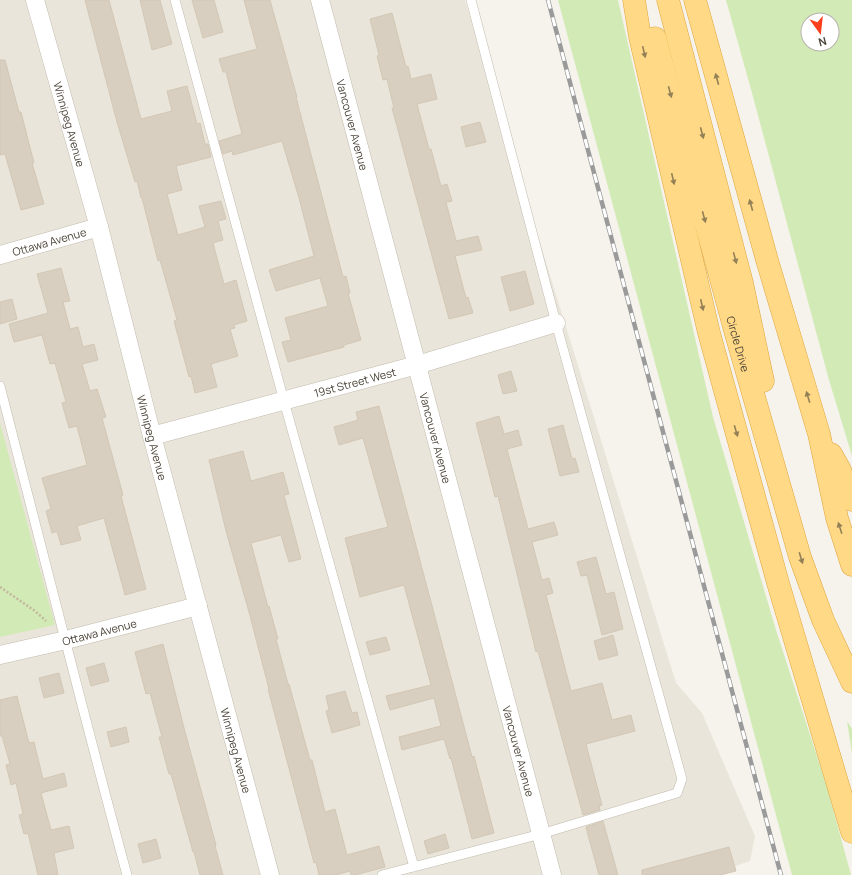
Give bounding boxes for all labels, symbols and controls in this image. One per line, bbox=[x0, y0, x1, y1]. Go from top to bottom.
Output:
north arrow bbox=[800, 12, 840, 52]
text: N bbox=[817, 34, 828, 50]
one-way arrow bbox=[641, 46, 647, 58]
one-way arrow bbox=[714, 73, 720, 85]
street label: Vancouver Avenue bbox=[334, 78, 372, 172]
street label: Winnipeg Avenue bbox=[51, 80, 89, 169]
one-way arrow bbox=[667, 86, 673, 98]
one-way arrow bbox=[700, 126, 706, 139]
one-way arrow bbox=[671, 173, 677, 185]
one-way arrow bbox=[748, 199, 754, 211]
one-way arrow bbox=[701, 211, 707, 223]
street label: Ottawa Avenue bbox=[10, 223, 88, 259]
one-way arrow bbox=[732, 253, 738, 265]
one-way arrow bbox=[700, 299, 706, 312]
street label: Circle Drive bbox=[724, 314, 754, 374]
street label: 19st Street West bbox=[312, 363, 398, 400]
one-way arrow bbox=[805, 390, 811, 402]
street label: Vancouver Avenue bbox=[417, 391, 455, 486]
street label: Winnipeg Avenue bbox=[134, 393, 171, 482]
one-way arrow bbox=[733, 425, 739, 437]
one-way arrow bbox=[837, 522, 843, 534]
one-way arrow bbox=[798, 552, 804, 564]
street label: Ottawa Avenue bbox=[60, 615, 139, 648]
street label: Vancouver Avenue bbox=[500, 704, 539, 799]
street label: Winnipeg Avenue bbox=[218, 706, 255, 795]

